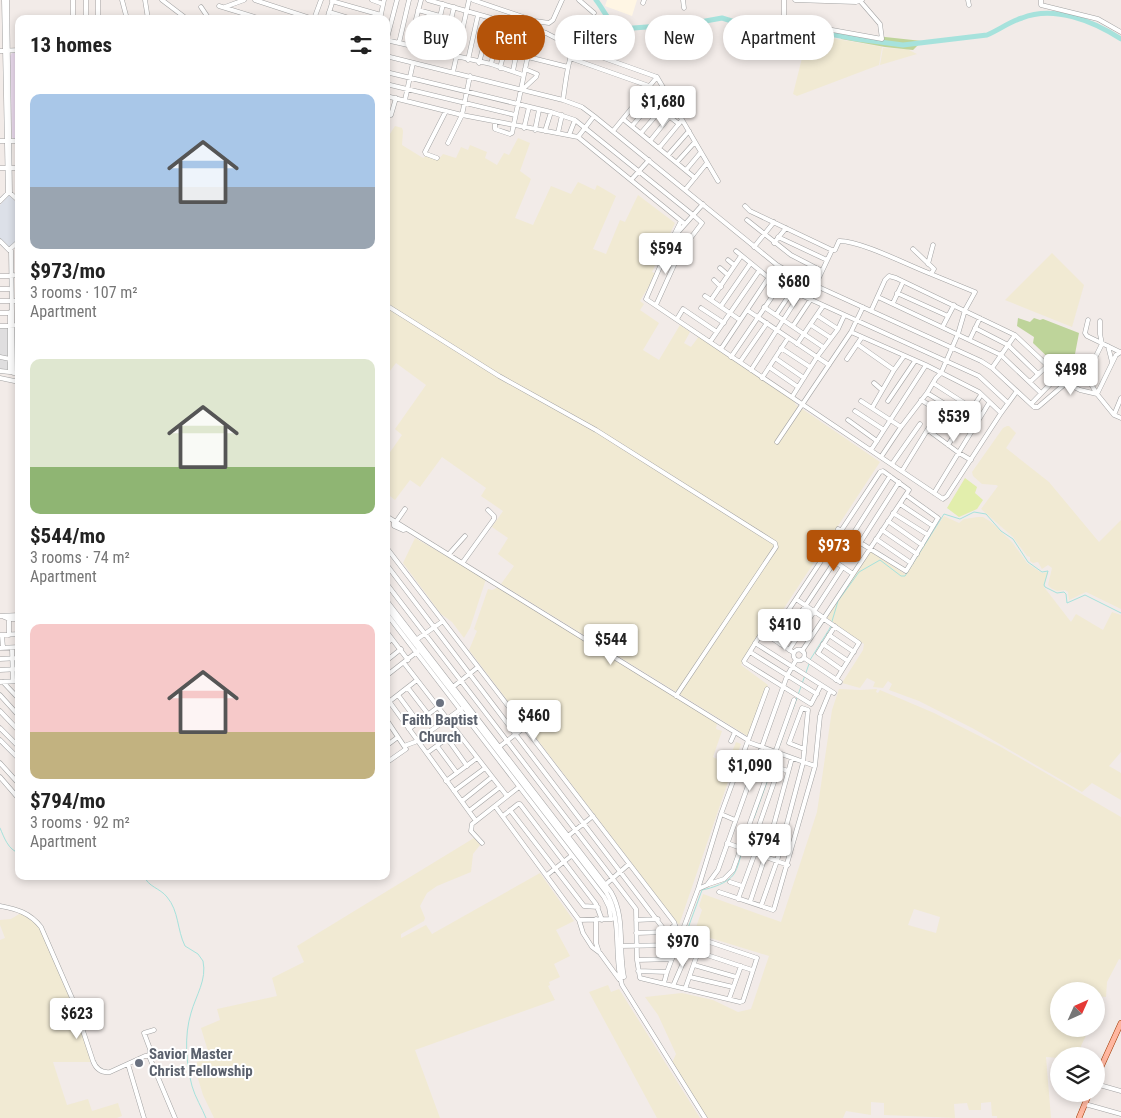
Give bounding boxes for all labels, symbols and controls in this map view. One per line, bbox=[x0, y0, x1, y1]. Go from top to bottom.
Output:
chip: Buy bbox=[405, 15, 467, 60]
chip: Rent bbox=[477, 15, 545, 60]
chip: Filters bbox=[555, 15, 635, 60]
chip: New bbox=[645, 15, 713, 60]
chip: Apartment bbox=[723, 15, 834, 60]
icon: filters bbox=[347, 31, 375, 59]
text: 13 homes bbox=[30, 33, 112, 57]
pin: $1,680 bbox=[622, 86, 704, 128]
text: $1,680 bbox=[641, 92, 685, 111]
icon: home bbox=[158, 127, 248, 217]
pin: $594 bbox=[636, 232, 696, 275]
text: $594 bbox=[650, 239, 682, 258]
text: $973/mo bbox=[30, 259, 105, 283]
pin: $680 bbox=[764, 266, 824, 308]
text: $680 bbox=[778, 272, 810, 291]
text: 3 rooms · 107 m² bbox=[30, 283, 138, 302]
text: Apartment bbox=[30, 302, 97, 321]
pin: $498 bbox=[1041, 354, 1101, 396]
text: $498 bbox=[1055, 360, 1087, 379]
icon: home bbox=[158, 392, 248, 482]
pin: $539 bbox=[924, 400, 984, 443]
text: $539 bbox=[938, 407, 970, 426]
text: $544/mo bbox=[30, 524, 105, 548]
pin: $973 bbox=[804, 530, 864, 572]
text: $973 bbox=[818, 536, 850, 555]
text: 3 rooms · 74 m² bbox=[30, 548, 130, 567]
text: Apartment bbox=[30, 567, 97, 586]
pin: $410 bbox=[755, 608, 815, 651]
text: $410 bbox=[769, 615, 801, 634]
pin: $544 bbox=[581, 624, 641, 666]
text: $544 bbox=[595, 630, 627, 649]
icon: home bbox=[158, 657, 248, 747]
marker: Faith Baptist Church bbox=[434, 697, 446, 709]
pin: $460 bbox=[504, 700, 564, 742]
text: $460 bbox=[518, 706, 550, 725]
place label: Faith Baptist Church bbox=[402, 711, 478, 746]
pin: $1,090 bbox=[709, 750, 791, 792]
text: $1,090 bbox=[728, 756, 772, 775]
text: $794/mo bbox=[30, 789, 105, 813]
text: 3 rooms · 92 m² bbox=[30, 813, 130, 832]
pin: $794 bbox=[734, 824, 794, 866]
text: $794 bbox=[748, 830, 780, 849]
text: Apartment bbox=[30, 832, 97, 851]
pin: $970 bbox=[653, 926, 713, 968]
text: $970 bbox=[667, 932, 699, 951]
north arrow bbox=[1050, 982, 1105, 1038]
map controls bbox=[1050, 982, 1105, 1102]
pin: $623 bbox=[47, 998, 107, 1040]
text: $623 bbox=[61, 1004, 93, 1023]
place label: Savior Master Christ Fellowship bbox=[149, 1045, 253, 1080]
button: layers bbox=[1050, 1047, 1105, 1102]
marker: Savior Master Christ Fellowship bbox=[133, 1057, 145, 1069]

